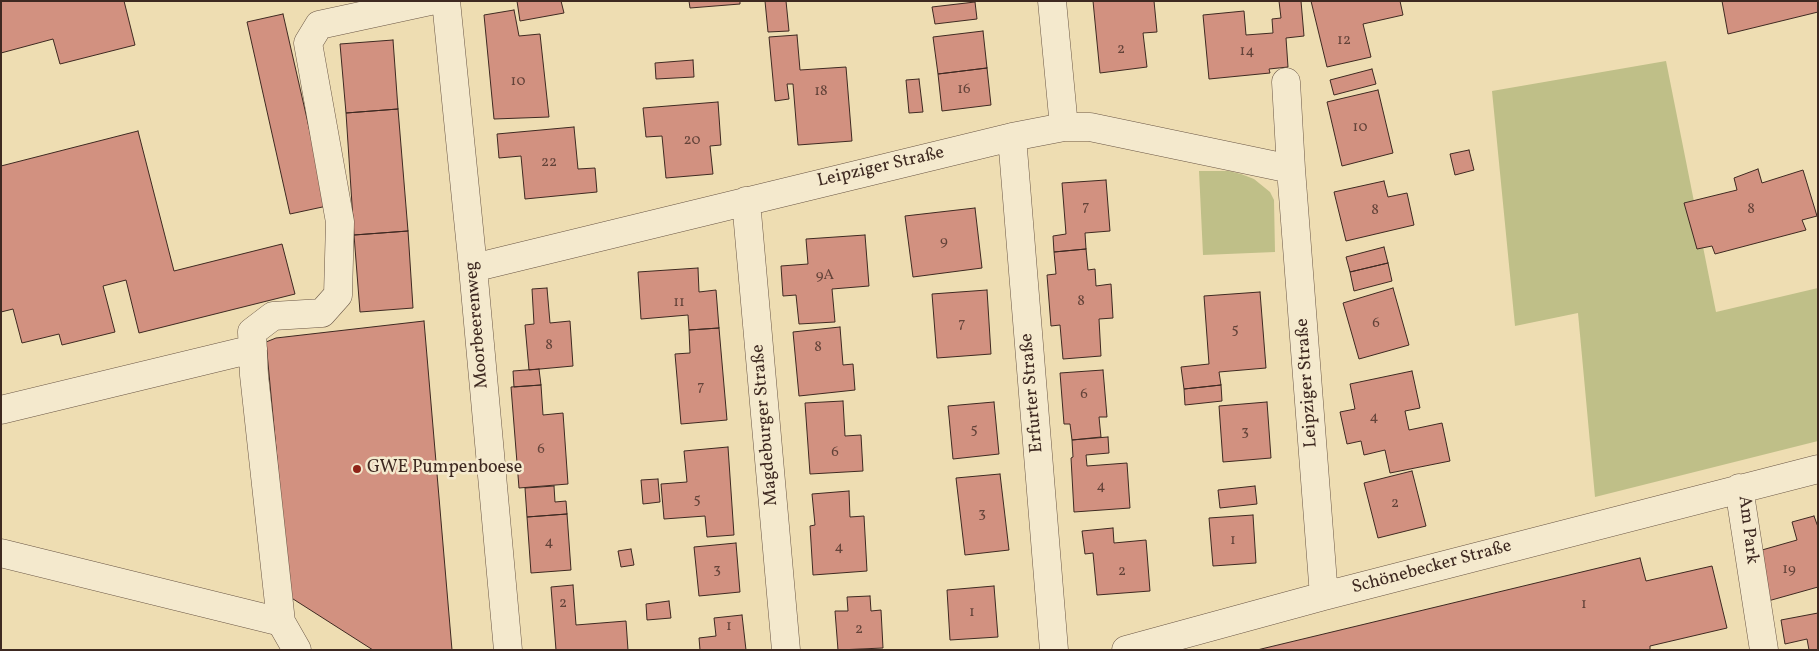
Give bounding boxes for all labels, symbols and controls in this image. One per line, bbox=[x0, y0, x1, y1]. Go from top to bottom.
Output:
house number: 12 bbox=[1337, 32, 1351, 50]
house number: 2 bbox=[1117, 41, 1125, 59]
house number: 14 bbox=[1240, 43, 1254, 61]
house number: 10 bbox=[511, 73, 525, 91]
house number: 16 bbox=[957, 81, 971, 99]
house number: 18 bbox=[814, 83, 828, 101]
house number: 10 bbox=[1353, 119, 1367, 137]
house number: 20 bbox=[684, 132, 700, 150]
street label: Leipziger Straße bbox=[815, 143, 947, 193]
house number: 22 bbox=[541, 154, 557, 172]
house number: 7 bbox=[1082, 198, 1090, 216]
house number: 8 bbox=[1747, 201, 1755, 219]
house number: 8 bbox=[1371, 202, 1379, 220]
house number: 9 bbox=[940, 233, 948, 251]
street label: Moorbeerenweg bbox=[462, 261, 494, 389]
house number: 9A bbox=[816, 267, 834, 285]
house number: 8 bbox=[1077, 293, 1085, 311]
house number: 11 bbox=[673, 294, 685, 312]
house number: 7 bbox=[958, 315, 966, 333]
house number: 6 bbox=[1372, 315, 1380, 333]
street label: Leipziger Straße bbox=[1293, 318, 1323, 448]
house number: 5 bbox=[1231, 321, 1239, 339]
street label: Erfurter Straße bbox=[1017, 332, 1049, 454]
house number: 8 bbox=[545, 337, 553, 355]
house number: 8 bbox=[814, 339, 822, 357]
street label: Magdeburger Straße bbox=[748, 343, 784, 507]
house number: 7 bbox=[697, 378, 705, 396]
house number: 6 bbox=[1080, 386, 1088, 404]
house number: 4 bbox=[1370, 409, 1378, 427]
house number: 5 bbox=[970, 421, 978, 439]
house number: 3 bbox=[1241, 423, 1249, 441]
house number: 6 bbox=[537, 441, 545, 459]
house number: 6 bbox=[831, 444, 839, 462]
place label: GWE Pumpenboese bbox=[367, 458, 522, 480]
marker: GWE Pumpenboese bbox=[351, 463, 363, 475]
house number: 4 bbox=[1097, 478, 1105, 496]
house number: 5 bbox=[693, 491, 701, 509]
street label: Am Park bbox=[1732, 494, 1762, 566]
house number: 2 bbox=[1391, 495, 1399, 513]
house number: 3 bbox=[978, 505, 986, 523]
house number: 1 bbox=[1230, 532, 1236, 550]
house number: 4 bbox=[545, 534, 553, 552]
street label: Schönebecker Straße bbox=[1350, 536, 1514, 600]
house number: 4 bbox=[835, 539, 843, 557]
house number: 3 bbox=[713, 561, 721, 579]
house number: 19 bbox=[1782, 561, 1796, 579]
house number: 2 bbox=[1118, 563, 1126, 581]
house number: 2 bbox=[559, 595, 567, 613]
house number: 1 bbox=[1581, 596, 1587, 614]
house number: 1 bbox=[969, 604, 975, 622]
house number: 1 bbox=[726, 618, 732, 636]
house number: 2 bbox=[855, 621, 863, 639]

